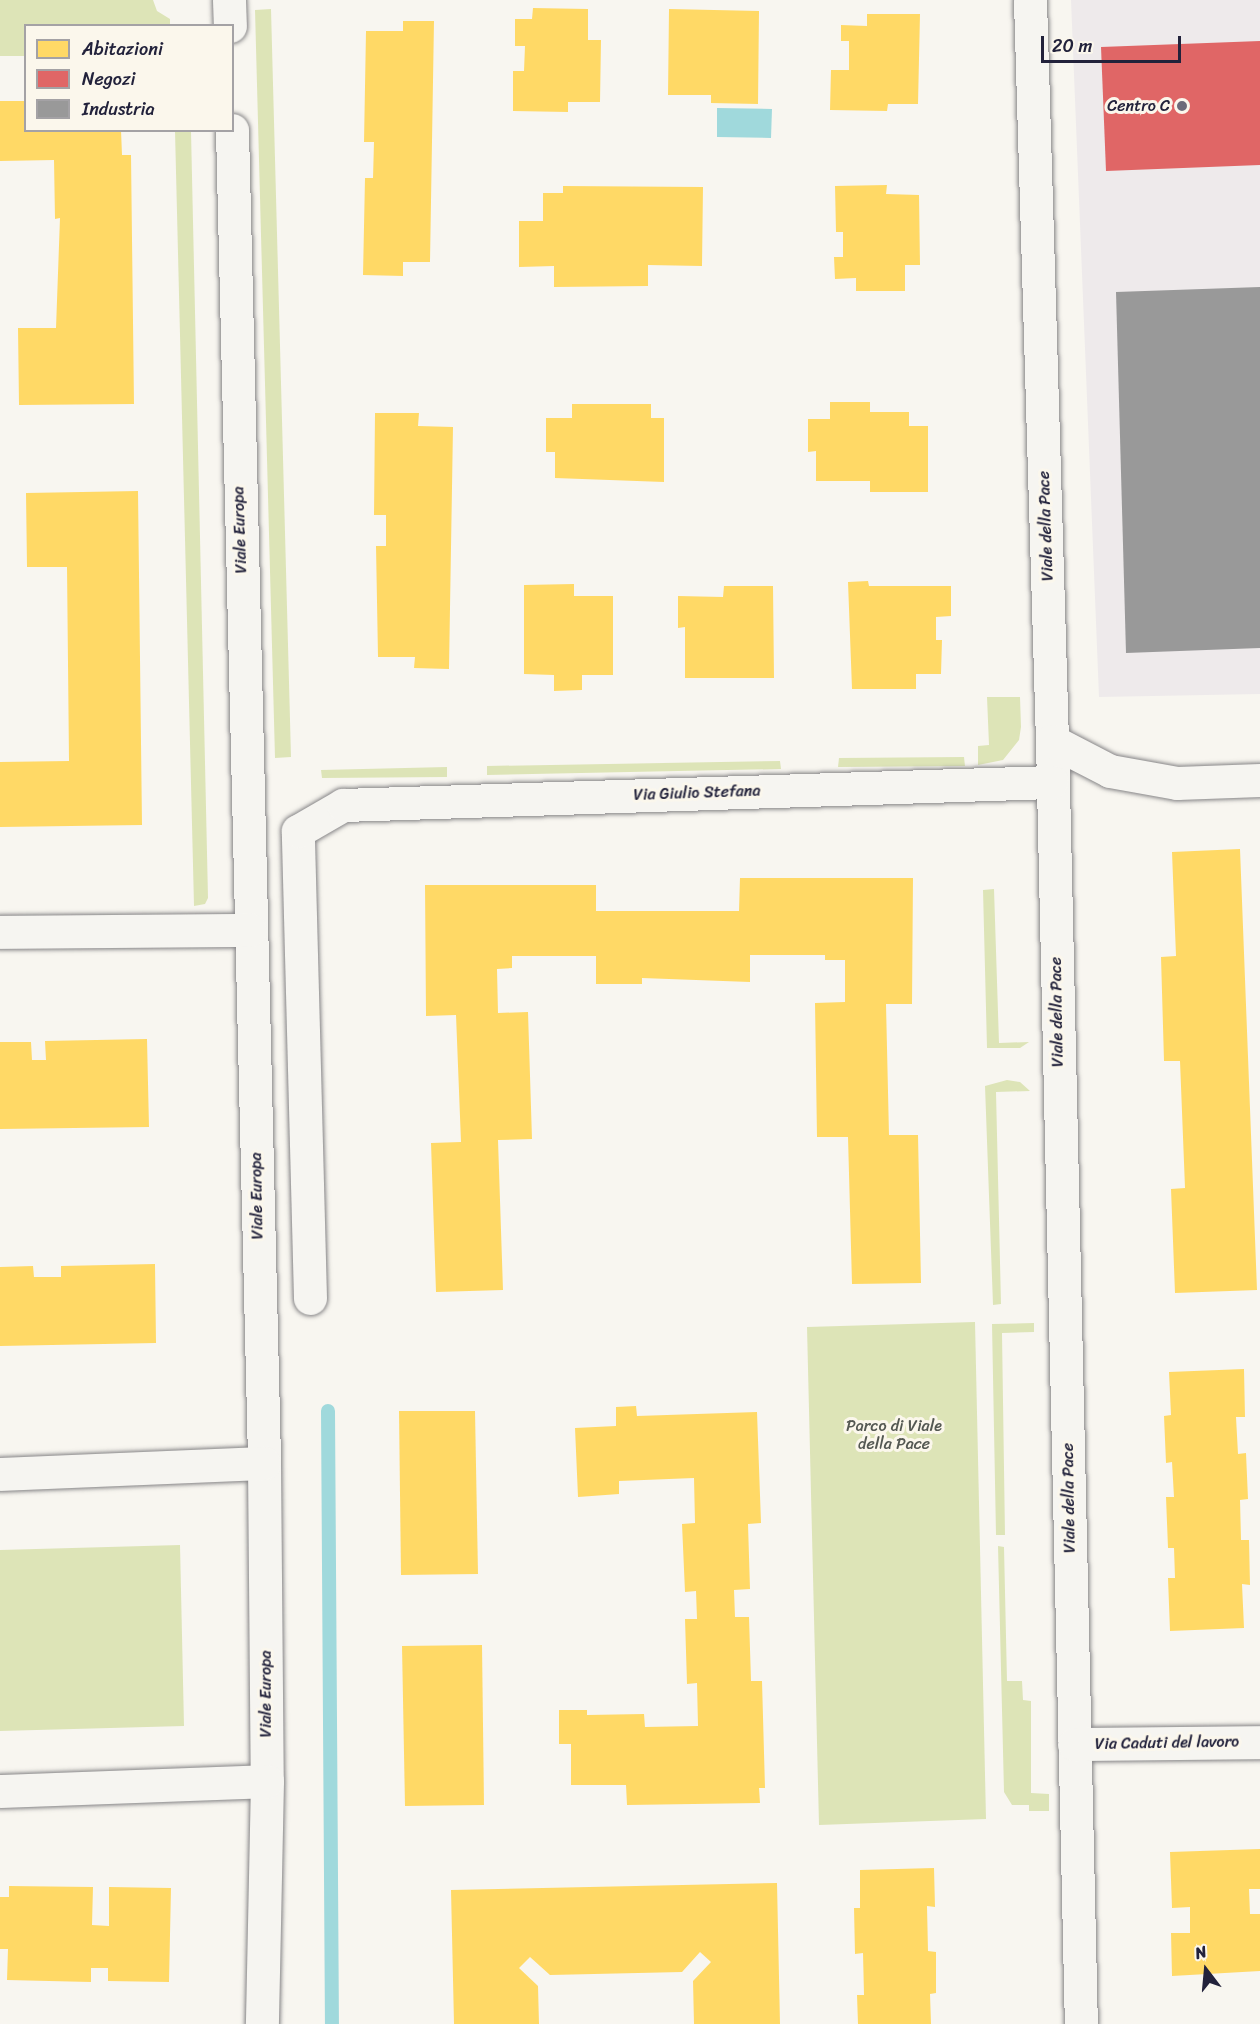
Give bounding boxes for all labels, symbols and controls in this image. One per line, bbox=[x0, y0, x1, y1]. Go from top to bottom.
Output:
legend bbox=[24, 24, 234, 132]
scale bar bbox=[1044, 24, 1184, 62]
text: 20 m bbox=[1052, 30, 1092, 62]
text: Abitazioni bbox=[82, 33, 163, 65]
text: Negozi bbox=[82, 63, 135, 95]
text: Industria bbox=[82, 93, 155, 125]
place label: Centro C bbox=[1107, 96, 1170, 116]
marker: Centro C bbox=[1175, 99, 1189, 113]
street label: Viale della Pace bbox=[1034, 471, 1058, 581]
street label: Viale Europa bbox=[229, 486, 251, 574]
street label: Via Giulio Stefana bbox=[633, 781, 761, 805]
street label: Viale della Pace bbox=[1046, 957, 1068, 1067]
street label: Viale Europa bbox=[247, 1152, 267, 1240]
park label: Parco di Viale della Pace bbox=[846, 1416, 942, 1454]
street label: Viale della Pace bbox=[1058, 1443, 1080, 1553]
street label: Viale Europa bbox=[256, 1650, 276, 1738]
street label: Via Caduti del lavoro bbox=[1094, 1732, 1240, 1754]
text: N bbox=[1192, 1937, 1210, 1968]
north arrow bbox=[1176, 1940, 1236, 2000]

